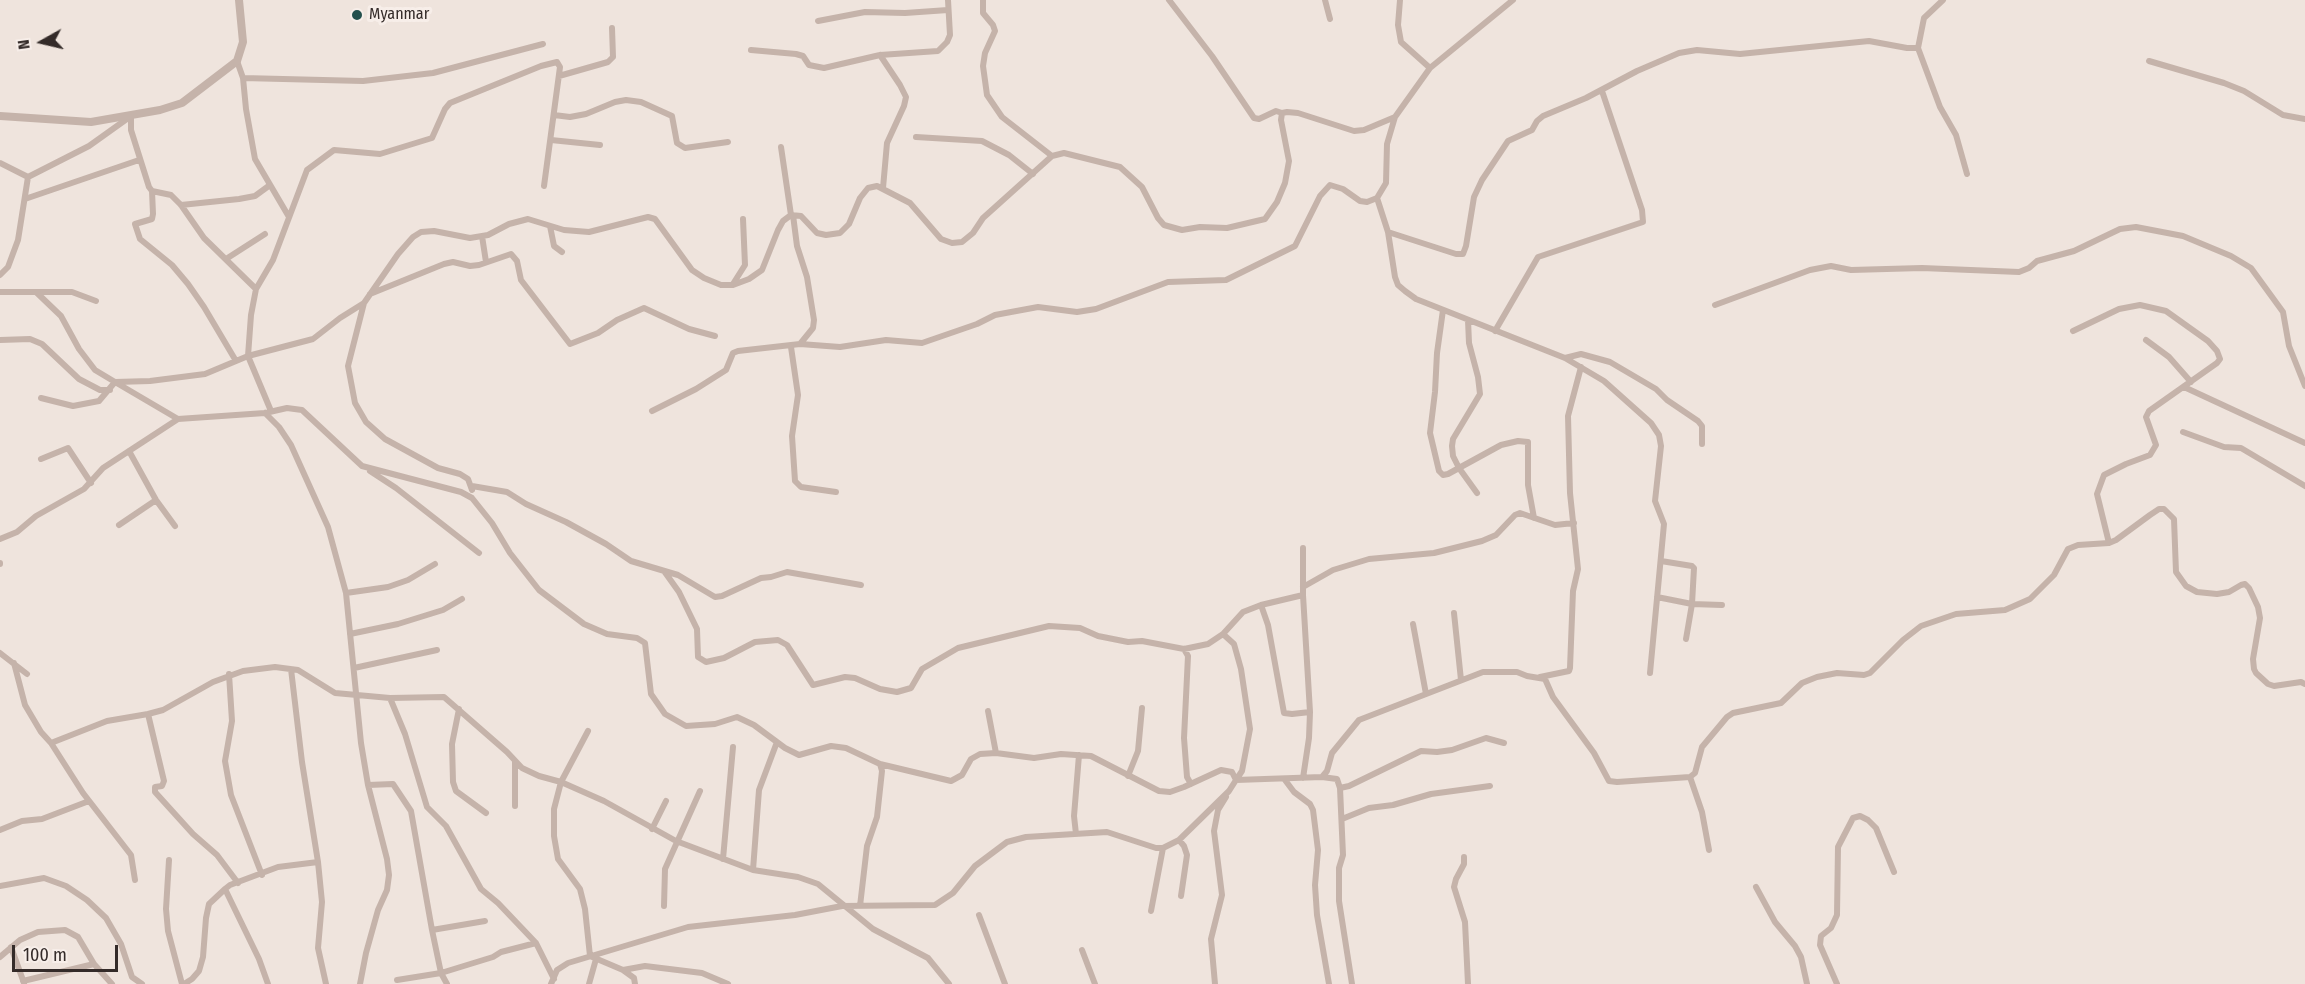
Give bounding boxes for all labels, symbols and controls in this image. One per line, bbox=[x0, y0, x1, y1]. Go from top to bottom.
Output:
place label: Myanmar bbox=[369, 5, 429, 25]
marker: Myanmar bbox=[350, 8, 364, 22]
north arrow bbox=[12, 12, 72, 72]
text: N bbox=[14, 39, 34, 51]
scale bar bbox=[15, 933, 122, 971]
text: 100 m bbox=[23, 944, 67, 966]

